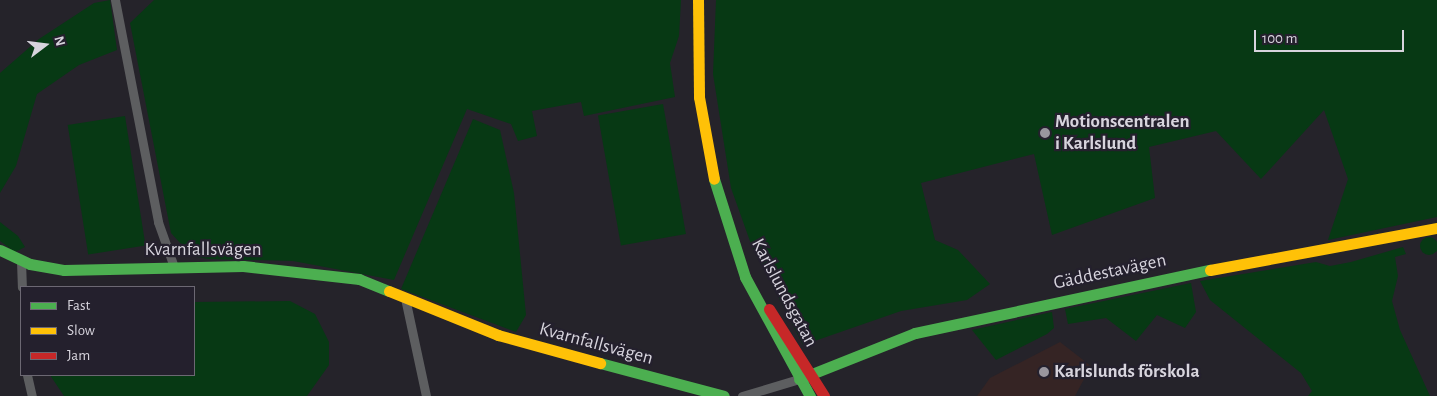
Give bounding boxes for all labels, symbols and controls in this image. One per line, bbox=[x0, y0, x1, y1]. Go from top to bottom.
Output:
north arrow bbox=[20, 20, 70, 70]
scale bar bbox=[1257, 20, 1407, 52]
text: 100 m bbox=[1262, 31, 1297, 46]
text: N bbox=[51, 35, 68, 48]
place label: Motionscentralen i Karlslund bbox=[1055, 111, 1190, 155]
marker: Motionscentralen i Karlslund bbox=[1039, 127, 1051, 139]
street label: Karlslundsgatan bbox=[746, 235, 822, 351]
street label: Kvarnfallsvägen bbox=[144, 239, 262, 261]
street label: Gäddestavägen bbox=[1052, 249, 1168, 295]
legend bbox=[20, 286, 195, 376]
text: Fast bbox=[67, 298, 90, 313]
street label: Kvarnfallsvägen bbox=[537, 318, 655, 370]
text: Slow bbox=[67, 323, 95, 338]
text: Jam bbox=[67, 348, 90, 363]
place label: Karlslunds förskola bbox=[1054, 361, 1200, 383]
marker: Karlslunds förskola bbox=[1038, 366, 1050, 378]

